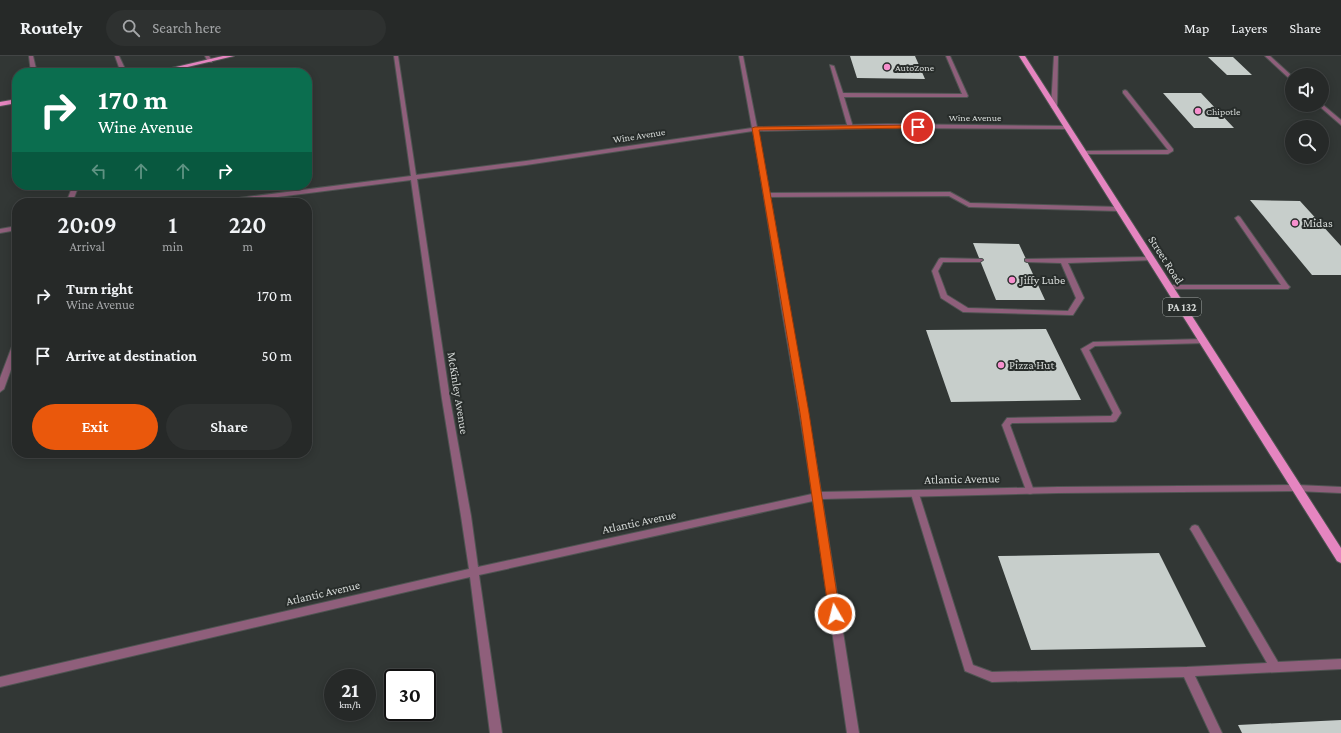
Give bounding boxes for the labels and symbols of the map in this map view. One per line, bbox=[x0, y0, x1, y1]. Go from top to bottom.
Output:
marker: AutoZone bbox=[882, 62, 892, 72]
place label: AutoZone bbox=[895, 62, 935, 73]
marker: Chipotle bbox=[1193, 106, 1203, 116]
place label: Chipotle bbox=[1206, 106, 1241, 117]
pin bbox=[901, 110, 935, 144]
street label: Wine Avenue bbox=[949, 112, 1002, 123]
street label: Wine Avenue bbox=[612, 126, 667, 145]
place label: Midas bbox=[1303, 216, 1333, 230]
marker: Midas bbox=[1290, 218, 1300, 228]
street label: Street Road bbox=[1145, 233, 1187, 287]
place label: Jiffy Lube bbox=[1019, 273, 1065, 287]
marker: Jiffy Lube bbox=[1007, 275, 1017, 285]
road number: PA 132 bbox=[1163, 298, 1201, 316]
street label: McKinley Avenue bbox=[445, 351, 471, 435]
place label: Pizza Hut bbox=[1009, 358, 1055, 372]
marker: Pizza Hut bbox=[996, 360, 1006, 370]
street label: Atlantic Avenue bbox=[924, 471, 1000, 487]
street label: Atlantic Avenue bbox=[601, 507, 677, 537]
street label: Atlantic Avenue bbox=[285, 578, 361, 608]
position arrow bbox=[814, 593, 856, 635]
speed limit sign: 30 bbox=[384, 669, 436, 721]

